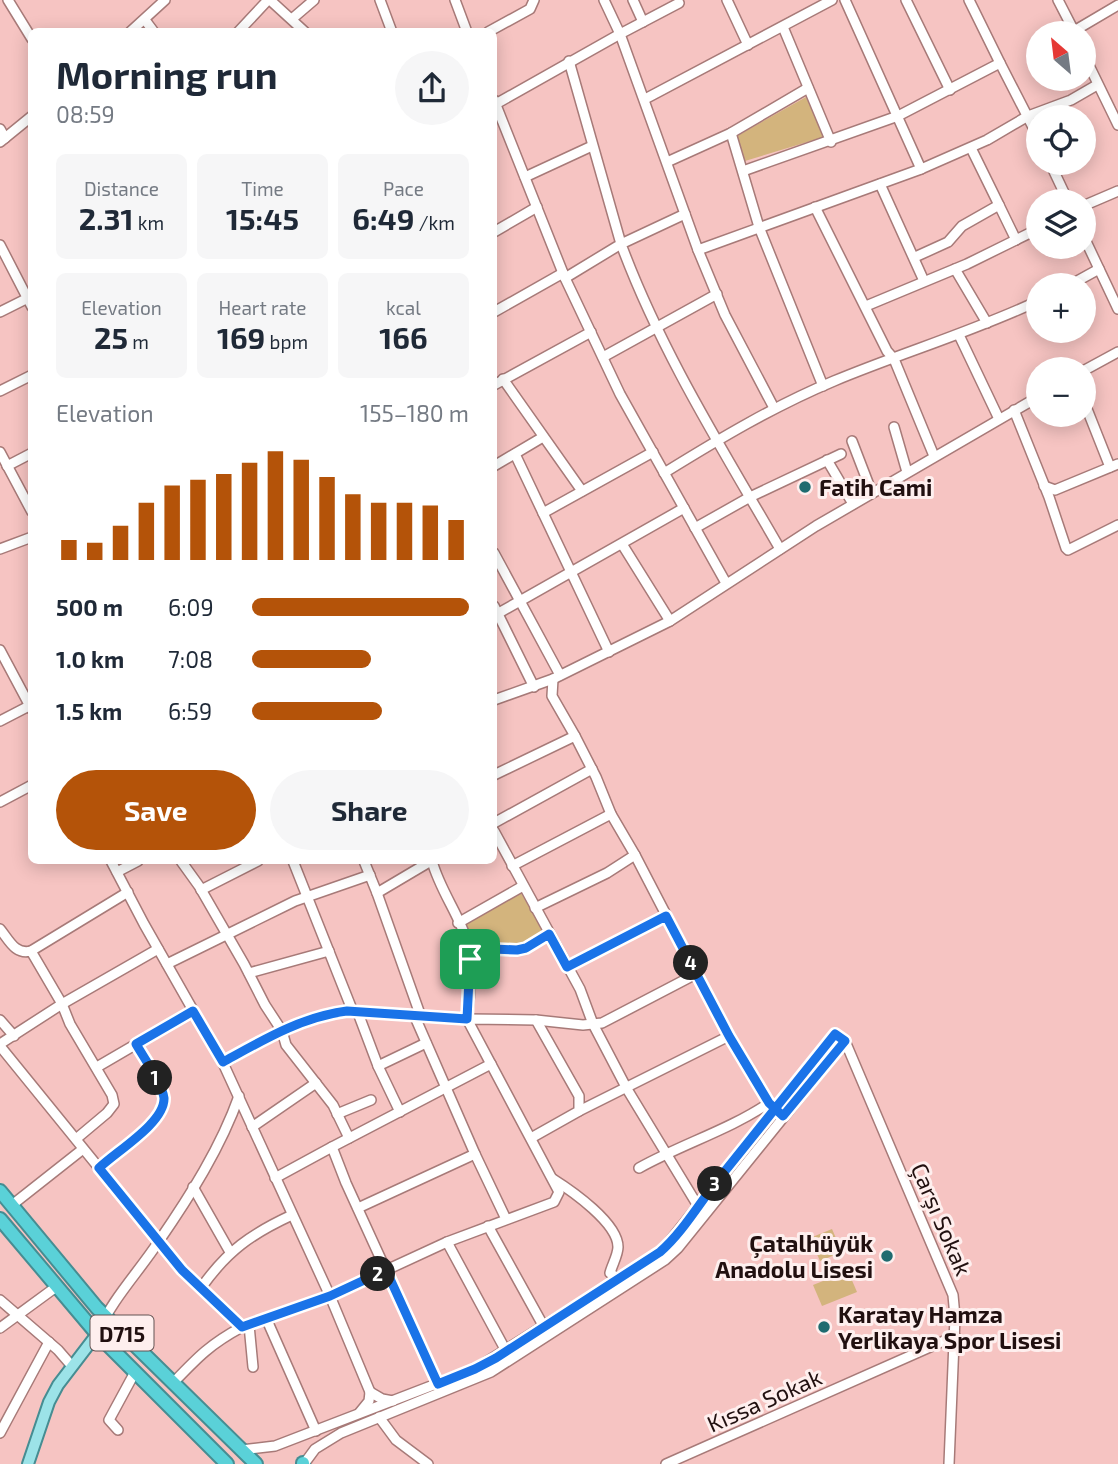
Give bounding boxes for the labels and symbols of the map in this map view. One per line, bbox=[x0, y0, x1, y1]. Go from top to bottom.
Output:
north arrow bbox=[1026, 21, 1096, 91]
place label: Fatih Cami bbox=[819, 473, 932, 501]
marker: Fatih Cami bbox=[797, 479, 813, 495]
pin bbox=[440, 929, 500, 989]
pin: 4 bbox=[674, 946, 708, 981]
pin: 1 bbox=[138, 1060, 172, 1096]
street label: Çarşı Sokak bbox=[905, 1159, 978, 1280]
pin: 3 bbox=[698, 1166, 732, 1202]
place label: Çatalhüyük Anadolu Lisesi bbox=[715, 1229, 873, 1283]
marker: Çatalhüyük Anadolu Lisesi bbox=[879, 1248, 895, 1264]
pin: 2 bbox=[360, 1256, 396, 1292]
place label: Karatay Hamza Yerlikaya Spor Lisesi bbox=[838, 1300, 1061, 1354]
road number: D715 bbox=[90, 1316, 154, 1350]
marker: Karatay Hamza Yerlikaya Spor Lisesi bbox=[816, 1319, 832, 1335]
street label: Kıssa Sokak bbox=[702, 1362, 826, 1438]

